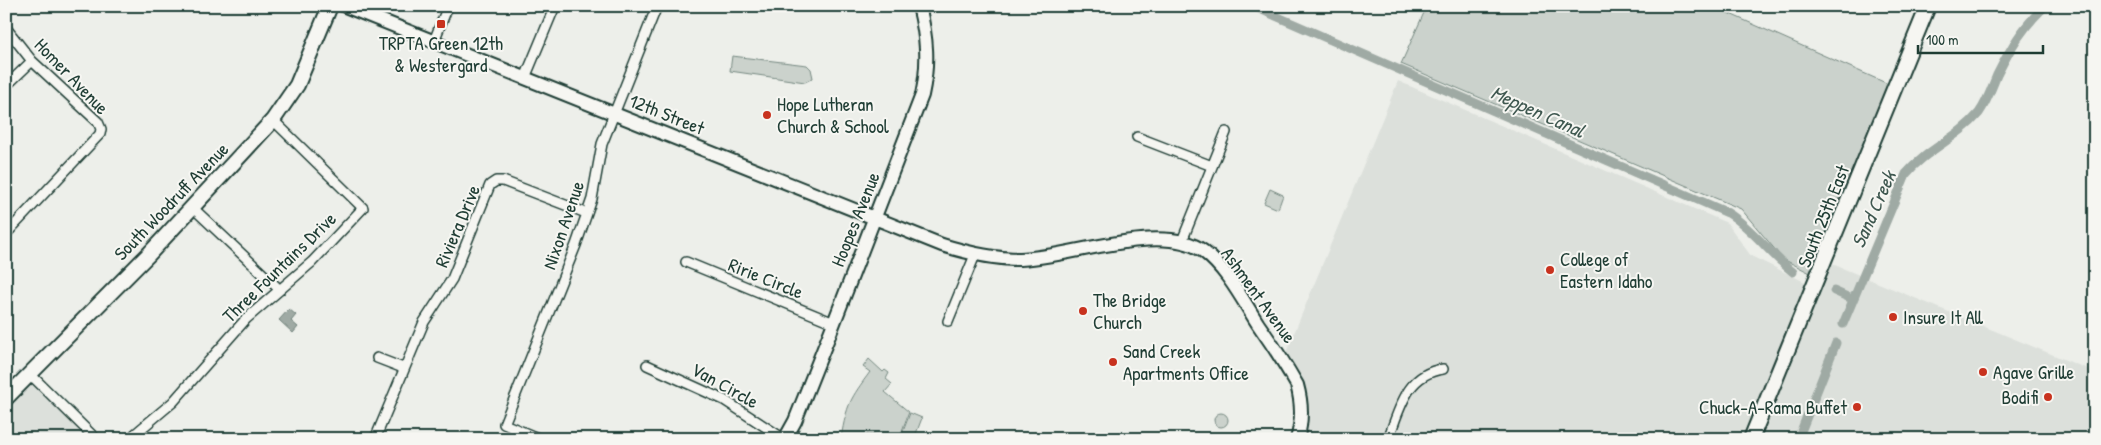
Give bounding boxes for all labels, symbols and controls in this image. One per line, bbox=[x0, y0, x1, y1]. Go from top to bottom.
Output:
marker: TRPTA Green 12th & Westergard bbox=[435, 18, 447, 30]
scale bar bbox=[1918, 22, 2044, 54]
text: 100 m bbox=[1926, 29, 1959, 50]
place label: TRPTA Green 12th & Westergard bbox=[379, 30, 503, 78]
street label: Homer Avenue bbox=[29, 32, 115, 120]
water label: Meppen Canal bbox=[1487, 78, 1591, 145]
street label: 12th Street bbox=[626, 87, 709, 141]
place label: Hope Lutheran Church & School bbox=[777, 91, 890, 139]
marker: Hope Lutheran Church & School bbox=[761, 109, 773, 121]
street label: South Woodruff Avenue bbox=[108, 136, 234, 266]
street label: South 25th East bbox=[1791, 160, 1856, 271]
water label: Sand Creek bbox=[1844, 165, 1903, 252]
street label: Hoopes Avenue bbox=[824, 167, 886, 270]
street label: Nixon Avenue bbox=[536, 177, 590, 273]
street label: Riviera Drive bbox=[428, 180, 486, 271]
street label: Three Fountains Drive bbox=[216, 206, 342, 328]
street label: Ashment Avenue bbox=[1215, 242, 1303, 349]
place label: College of Eastern Idaho bbox=[1560, 246, 1653, 294]
street label: Ririe Circle bbox=[725, 251, 808, 305]
marker: College of Eastern Idaho bbox=[1544, 264, 1556, 276]
place label: The Bridge Church bbox=[1093, 287, 1167, 335]
place label: Insure It All bbox=[1903, 304, 1984, 330]
marker: The Bridge Church bbox=[1077, 305, 1089, 317]
marker: Insure It All bbox=[1887, 311, 1899, 323]
place label: Sand Creek Apartments Office bbox=[1123, 338, 1249, 386]
street label: Van Circle bbox=[687, 356, 764, 414]
marker: Sand Creek Apartments Office bbox=[1107, 356, 1119, 368]
place label: Agave Grille bbox=[1993, 359, 2075, 385]
marker: Agave Grille bbox=[1977, 366, 1989, 378]
place label: Bodifi bbox=[2001, 384, 2038, 410]
marker: Bodifi bbox=[2042, 391, 2054, 403]
place label: Chuck-A-Rama Buffet bbox=[1699, 394, 1847, 420]
marker: Chuck-A-Rama Buffet bbox=[1851, 401, 1863, 413]

